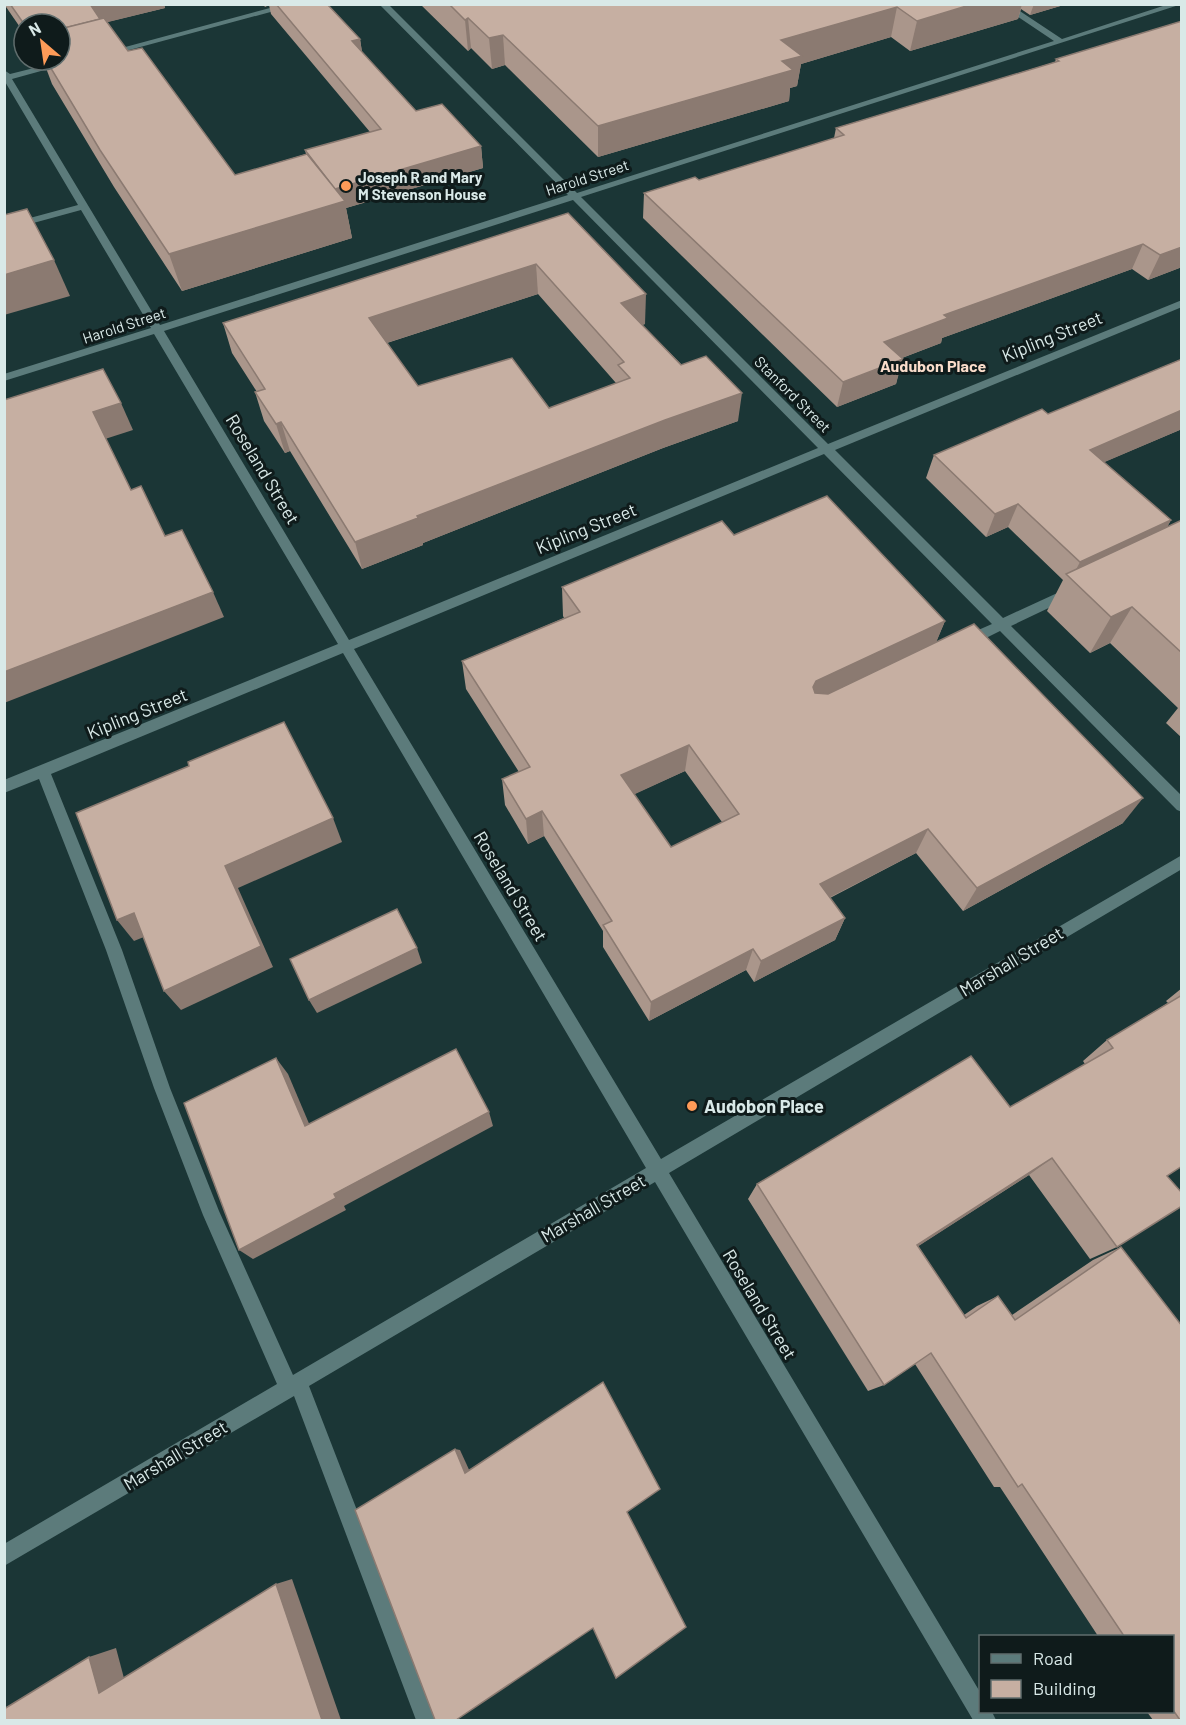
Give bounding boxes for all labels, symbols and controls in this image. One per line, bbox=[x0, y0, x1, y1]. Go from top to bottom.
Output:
north arrow bbox=[12, 12, 72, 72]
text: N bbox=[25, 18, 44, 39]
street label: Harold Street bbox=[543, 155, 631, 199]
place label: Joseph R and Mary M Stevenson House bbox=[358, 168, 486, 203]
marker: Joseph R and Mary M Stevenson House bbox=[339, 179, 353, 193]
street label: Harold Street bbox=[80, 303, 168, 347]
street label: Kipling Street bbox=[999, 306, 1105, 366]
street label: Stanford Street bbox=[751, 352, 835, 436]
district label: Audubon Place bbox=[880, 356, 986, 375]
street label: Roseland Street bbox=[222, 410, 304, 528]
street label: Kipling Street bbox=[533, 498, 639, 558]
street label: Kipling Street bbox=[84, 683, 190, 743]
street label: Roseland Street bbox=[470, 827, 552, 945]
street label: Marshall Street bbox=[955, 921, 1067, 1001]
place label: Audobon Place bbox=[704, 1095, 824, 1117]
marker: Audobon Place bbox=[685, 1099, 699, 1113]
street label: Marshall Street bbox=[537, 1169, 649, 1247]
street label: Roseland Street bbox=[719, 1245, 801, 1363]
street label: Marshall Street bbox=[119, 1415, 231, 1495]
legend bbox=[979, 1635, 1174, 1713]
text: Road bbox=[1033, 1647, 1073, 1669]
text: Building bbox=[1033, 1677, 1096, 1699]

